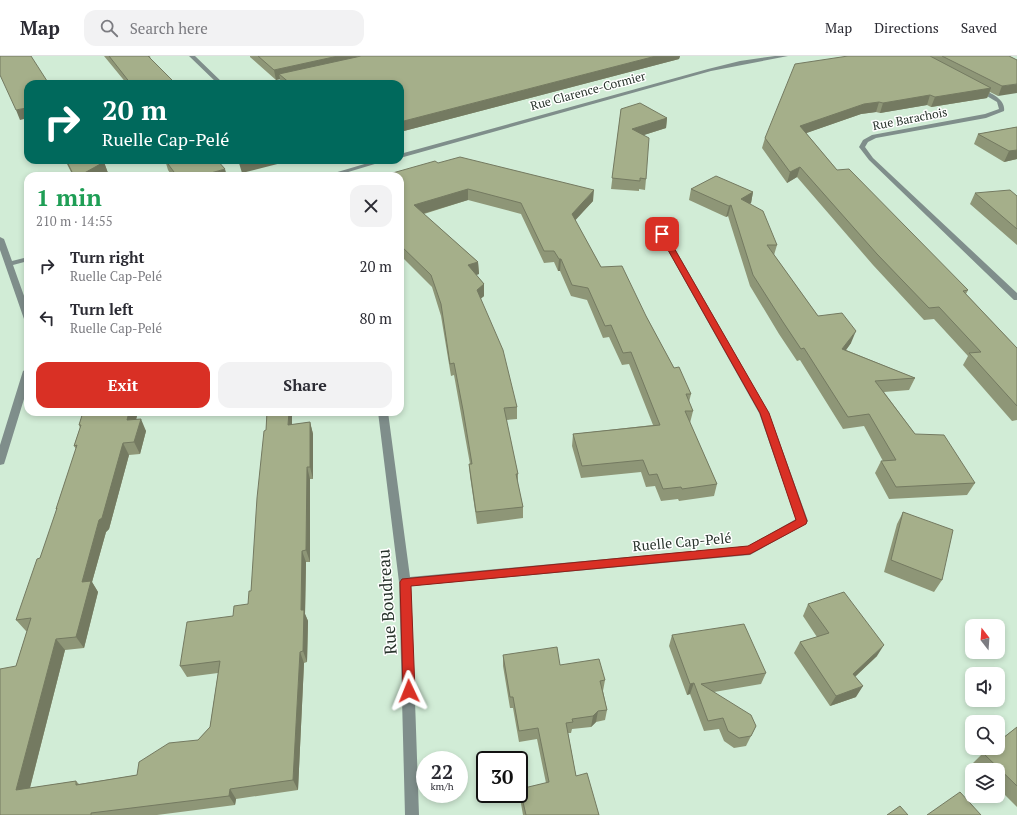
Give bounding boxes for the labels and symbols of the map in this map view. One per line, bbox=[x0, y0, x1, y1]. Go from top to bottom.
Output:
street label: Rue Clarence-Cormier bbox=[529, 68, 647, 113]
street label: Rue Barachois bbox=[871, 104, 948, 133]
pin bbox=[645, 217, 679, 251]
street label: Ruelle Cap-Pelé bbox=[632, 528, 732, 555]
street label: Rue Boudreau bbox=[371, 548, 402, 656]
north arrow bbox=[965, 619, 1005, 659]
position arrow bbox=[388, 670, 430, 712]
speed limit sign: 30 bbox=[476, 751, 528, 803]

